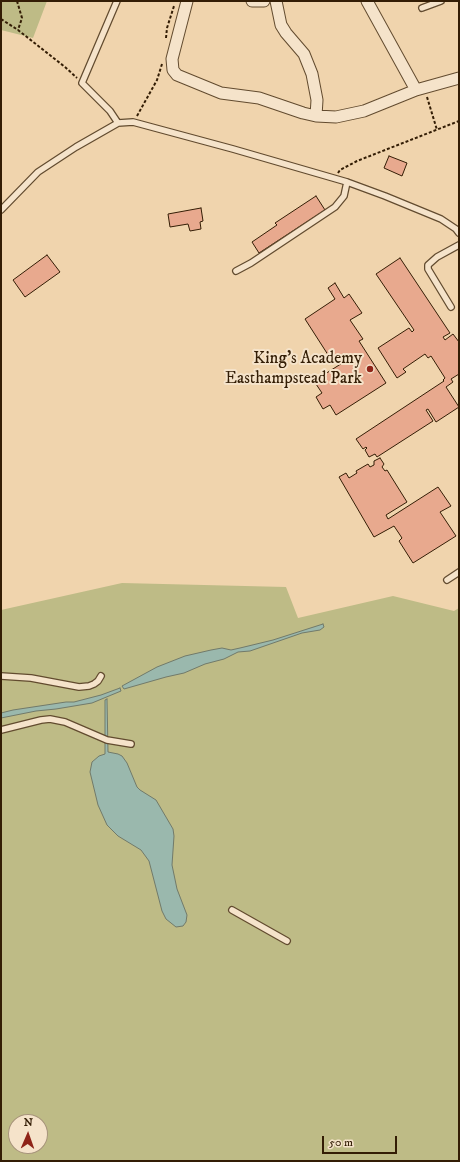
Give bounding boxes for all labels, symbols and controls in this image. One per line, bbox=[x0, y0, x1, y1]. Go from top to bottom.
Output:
place label: King's Academy Easthampstead Park bbox=[225, 349, 362, 389]
marker: King's Academy Easthampstead Park bbox=[365, 364, 375, 374]
north arrow bbox=[8, 1114, 48, 1154]
text: N bbox=[24, 1116, 33, 1130]
scale bar bbox=[324, 1128, 399, 1154]
text: 50 m bbox=[329, 1135, 353, 1150]

